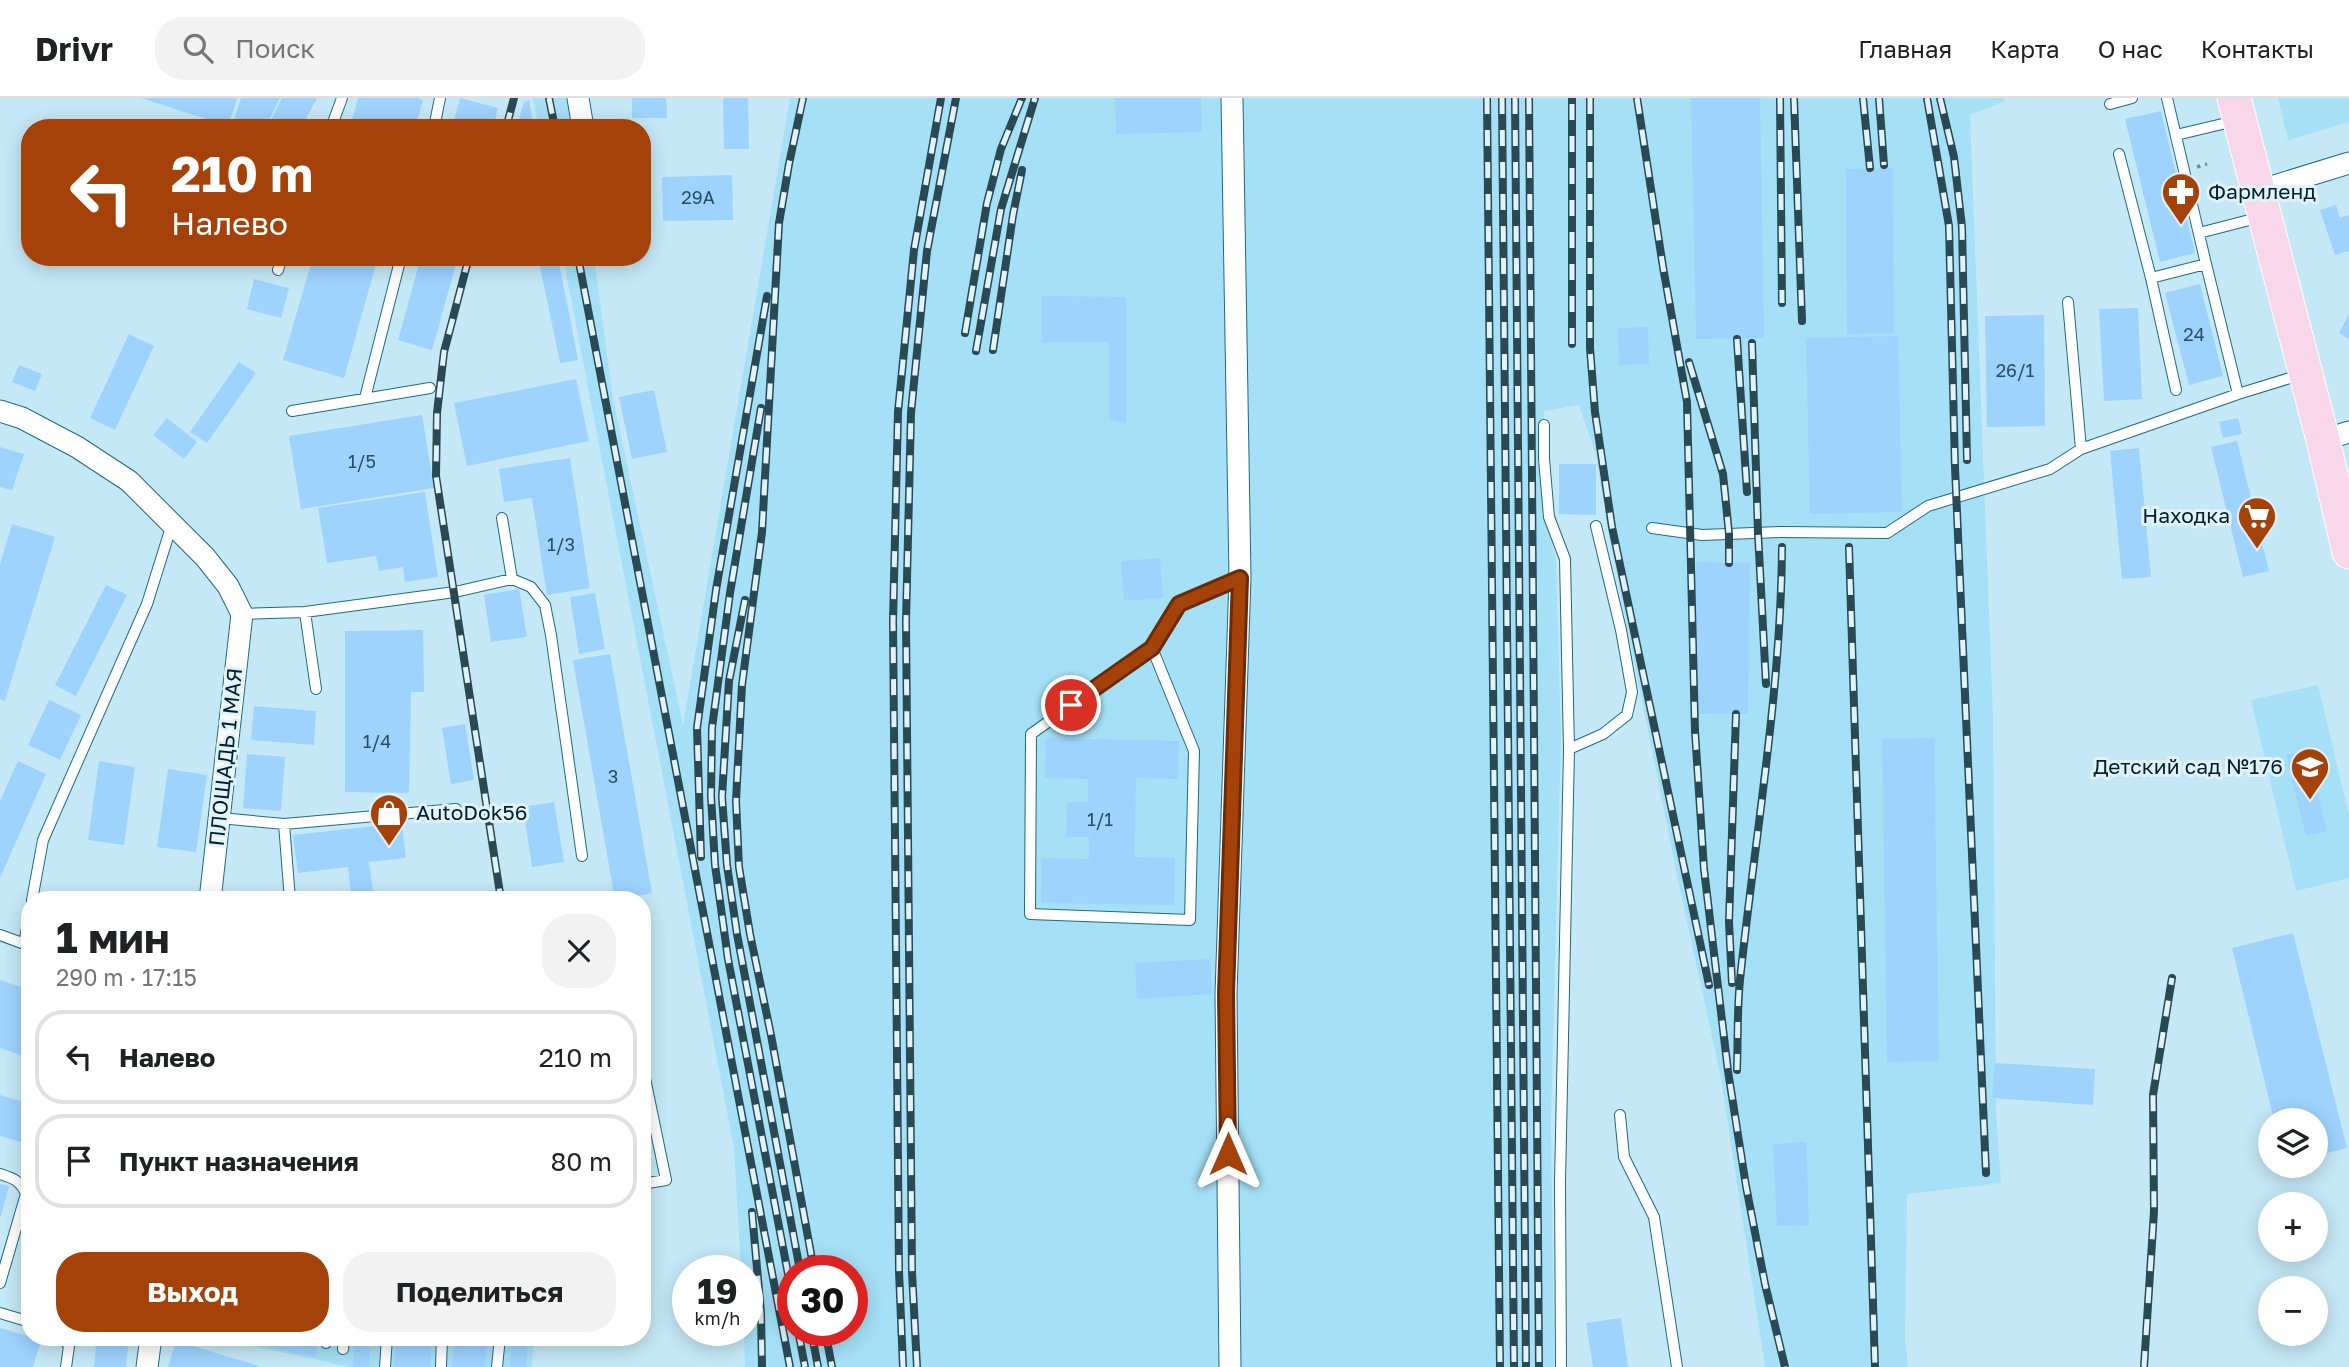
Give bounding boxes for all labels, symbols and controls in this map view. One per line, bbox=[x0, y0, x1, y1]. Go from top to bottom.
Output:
search box bbox=[155, 17, 645, 80]
text: Drivr bbox=[35, 29, 113, 68]
icon: search bbox=[179, 29, 217, 67]
text: Поиск bbox=[235, 33, 315, 64]
text: Главная bbox=[1858, 34, 1952, 63]
text: Карта bbox=[1990, 34, 2060, 63]
text: О нас bbox=[2098, 34, 2163, 63]
text: Контакты bbox=[2201, 34, 2314, 63]
text: 210 m bbox=[171, 144, 313, 203]
icon: left bbox=[56, 147, 147, 238]
pharmacy icon: Фармленд bbox=[2160, 171, 2202, 226]
place label: Фармленд bbox=[2208, 178, 2316, 204]
house number: 29А bbox=[681, 186, 715, 208]
text: Налево bbox=[171, 204, 288, 242]
house number: 24 bbox=[2183, 323, 2205, 345]
house number: 26/1 bbox=[1996, 359, 2035, 381]
house number: 1/5 bbox=[348, 450, 376, 472]
supermarket icon: Находка bbox=[2236, 495, 2278, 550]
place label: Находка bbox=[2142, 502, 2230, 528]
house number: 1/3 bbox=[547, 533, 575, 555]
street label: ПЛОЩАДЬ 1 МАЯ bbox=[203, 667, 247, 847]
pin bbox=[1041, 675, 1101, 735]
icon: arrive bbox=[1052, 686, 1090, 724]
house number: 1/4 bbox=[363, 730, 391, 752]
school or university icon: Детский сад №176 bbox=[2289, 746, 2331, 801]
place label: Детский сад №176 bbox=[2093, 753, 2283, 779]
house number: 3 bbox=[608, 765, 618, 787]
shop icon: AutoDok56 bbox=[368, 792, 410, 847]
place label: AutoDok56 bbox=[416, 799, 527, 825]
house number: 1/1 bbox=[1087, 808, 1113, 830]
text: 1 мин bbox=[56, 912, 170, 962]
button: close bbox=[542, 914, 616, 988]
text: 290 m · 17:15 bbox=[56, 963, 197, 991]
icon: left bbox=[60, 1038, 98, 1076]
text: Налево bbox=[119, 1042, 215, 1073]
text: 210 m bbox=[539, 1042, 612, 1073]
map controls bbox=[2258, 1108, 2328, 1346]
button: layers bbox=[2258, 1108, 2328, 1178]
position arrow bbox=[1191, 1117, 1265, 1191]
icon: arrive bbox=[60, 1142, 98, 1180]
text: Пункт назначения bbox=[119, 1146, 359, 1177]
text: 80 m bbox=[551, 1146, 612, 1177]
button: + bbox=[2258, 1192, 2328, 1262]
button: Выход bbox=[56, 1252, 329, 1332]
button: Поделиться bbox=[343, 1252, 616, 1332]
speed limit sign: 30 bbox=[777, 1255, 868, 1346]
text: 19 bbox=[697, 1270, 738, 1312]
button: − bbox=[2258, 1276, 2328, 1346]
text: km/h bbox=[695, 1307, 740, 1329]

